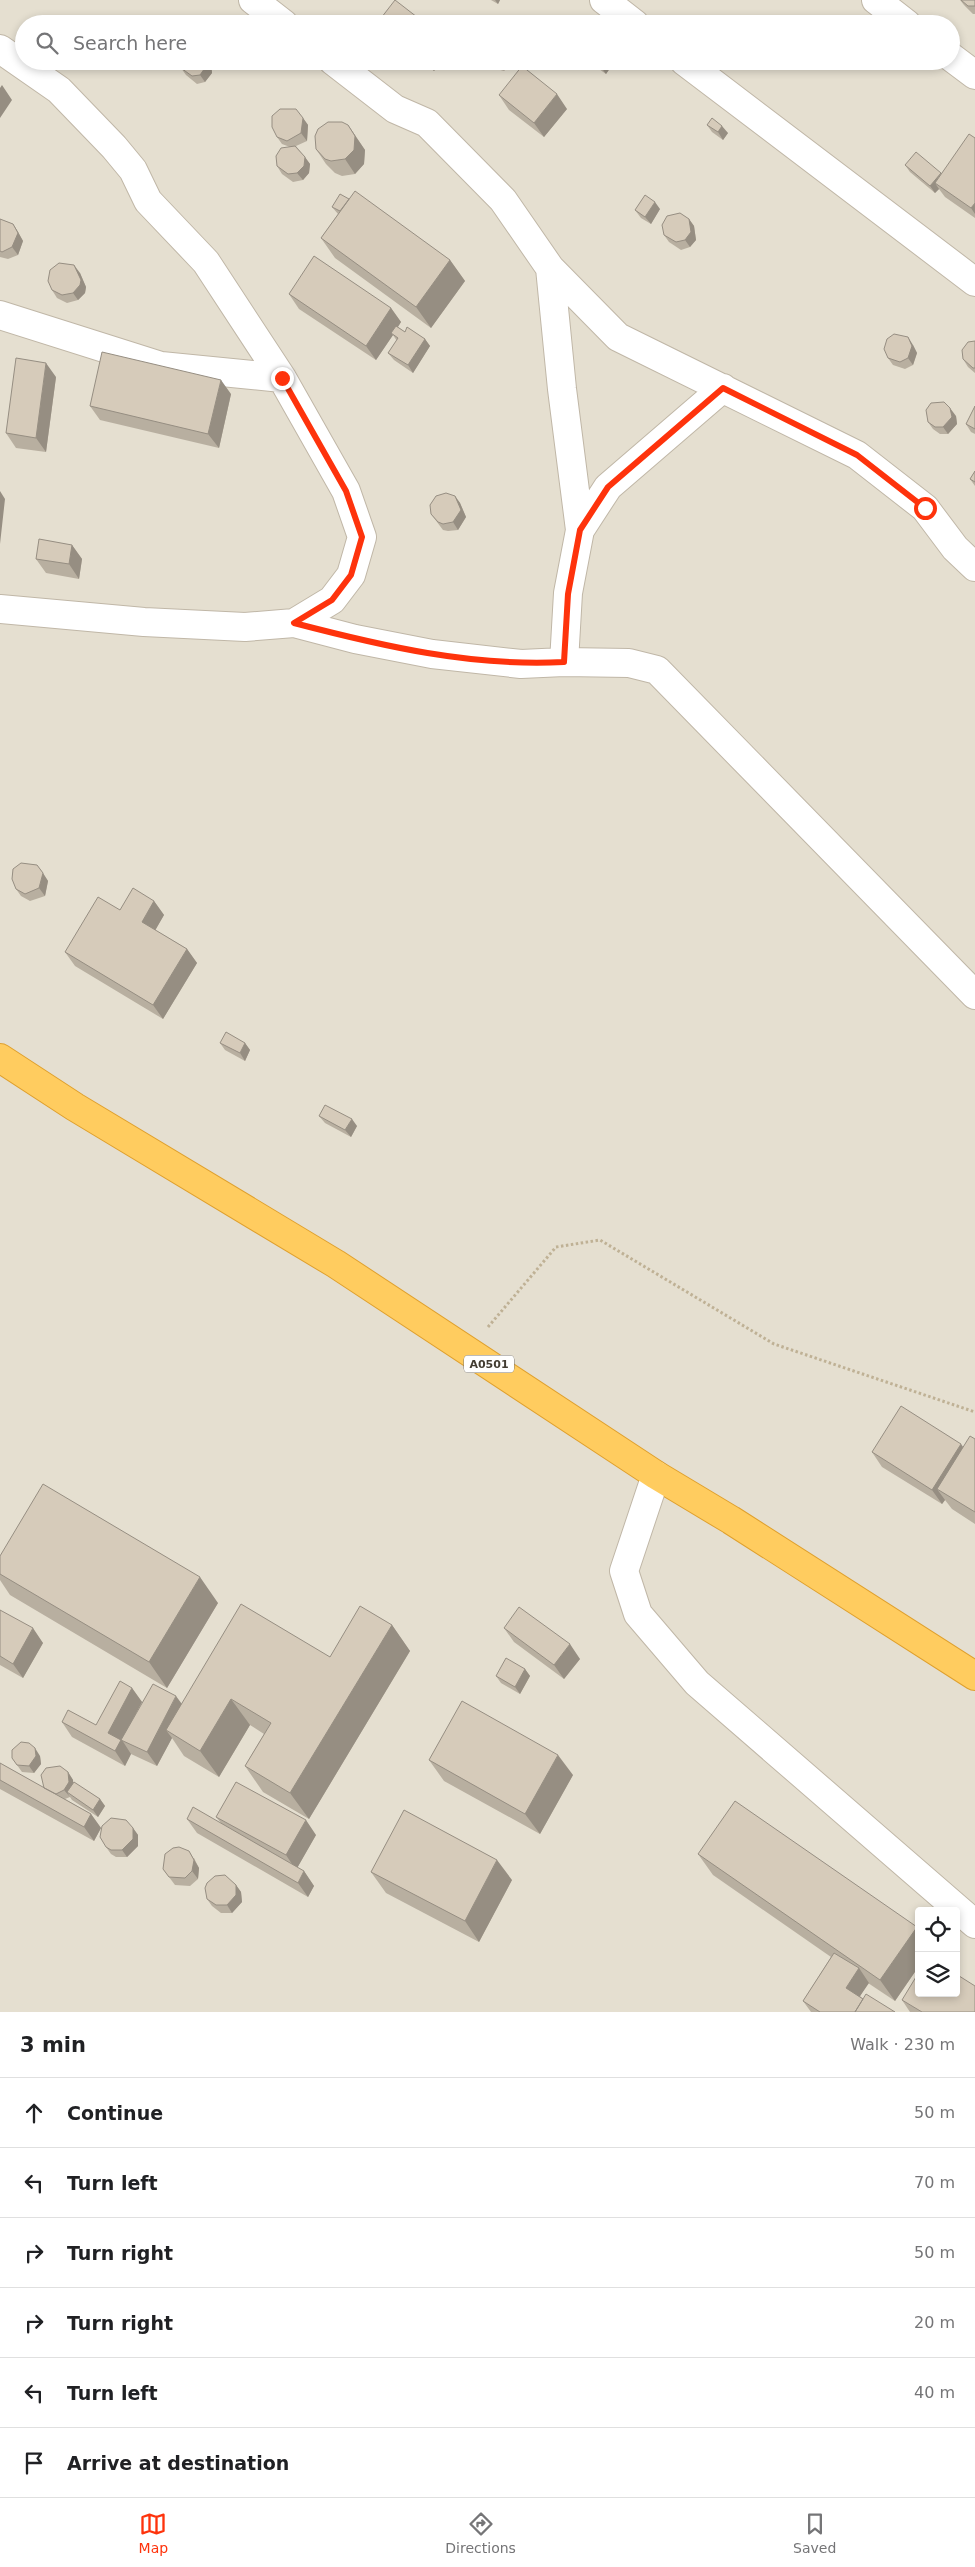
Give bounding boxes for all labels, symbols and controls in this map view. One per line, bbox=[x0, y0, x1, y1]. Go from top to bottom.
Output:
search box bbox=[15, 15, 960, 70]
icon: search bbox=[33, 29, 61, 57]
text: Search here bbox=[73, 32, 187, 54]
route end bbox=[271, 367, 294, 390]
route start bbox=[914, 497, 937, 520]
road number: A0501 bbox=[464, 1356, 514, 1372]
map controls bbox=[915, 1907, 960, 1997]
button: locate bbox=[915, 1907, 960, 1952]
button: layers bbox=[915, 1952, 960, 1997]
text: 3 min bbox=[20, 2033, 86, 2057]
text: Walk · 230 m bbox=[850, 2035, 955, 2054]
icon: ahead bbox=[20, 2099, 48, 2127]
text: Continue bbox=[67, 2102, 163, 2124]
text: 50 m bbox=[914, 2103, 955, 2122]
icon: left bbox=[20, 2169, 48, 2197]
text: Turn left bbox=[67, 2172, 158, 2194]
text: 70 m bbox=[914, 2173, 955, 2192]
icon: right bbox=[20, 2239, 48, 2267]
text: Turn right bbox=[67, 2242, 173, 2264]
text: 50 m bbox=[914, 2243, 955, 2262]
icon: right bbox=[20, 2309, 48, 2337]
text: Turn right bbox=[67, 2312, 173, 2334]
text: 20 m bbox=[914, 2313, 955, 2332]
icon: left bbox=[20, 2379, 48, 2407]
text: Turn left bbox=[67, 2382, 158, 2404]
text: 40 m bbox=[914, 2383, 955, 2402]
icon: arrive bbox=[20, 2449, 48, 2477]
text: Arrive at destination bbox=[67, 2452, 289, 2474]
tab: Map bbox=[139, 2510, 168, 2556]
tab: Directions bbox=[445, 2510, 516, 2556]
tab: Saved bbox=[793, 2510, 836, 2556]

